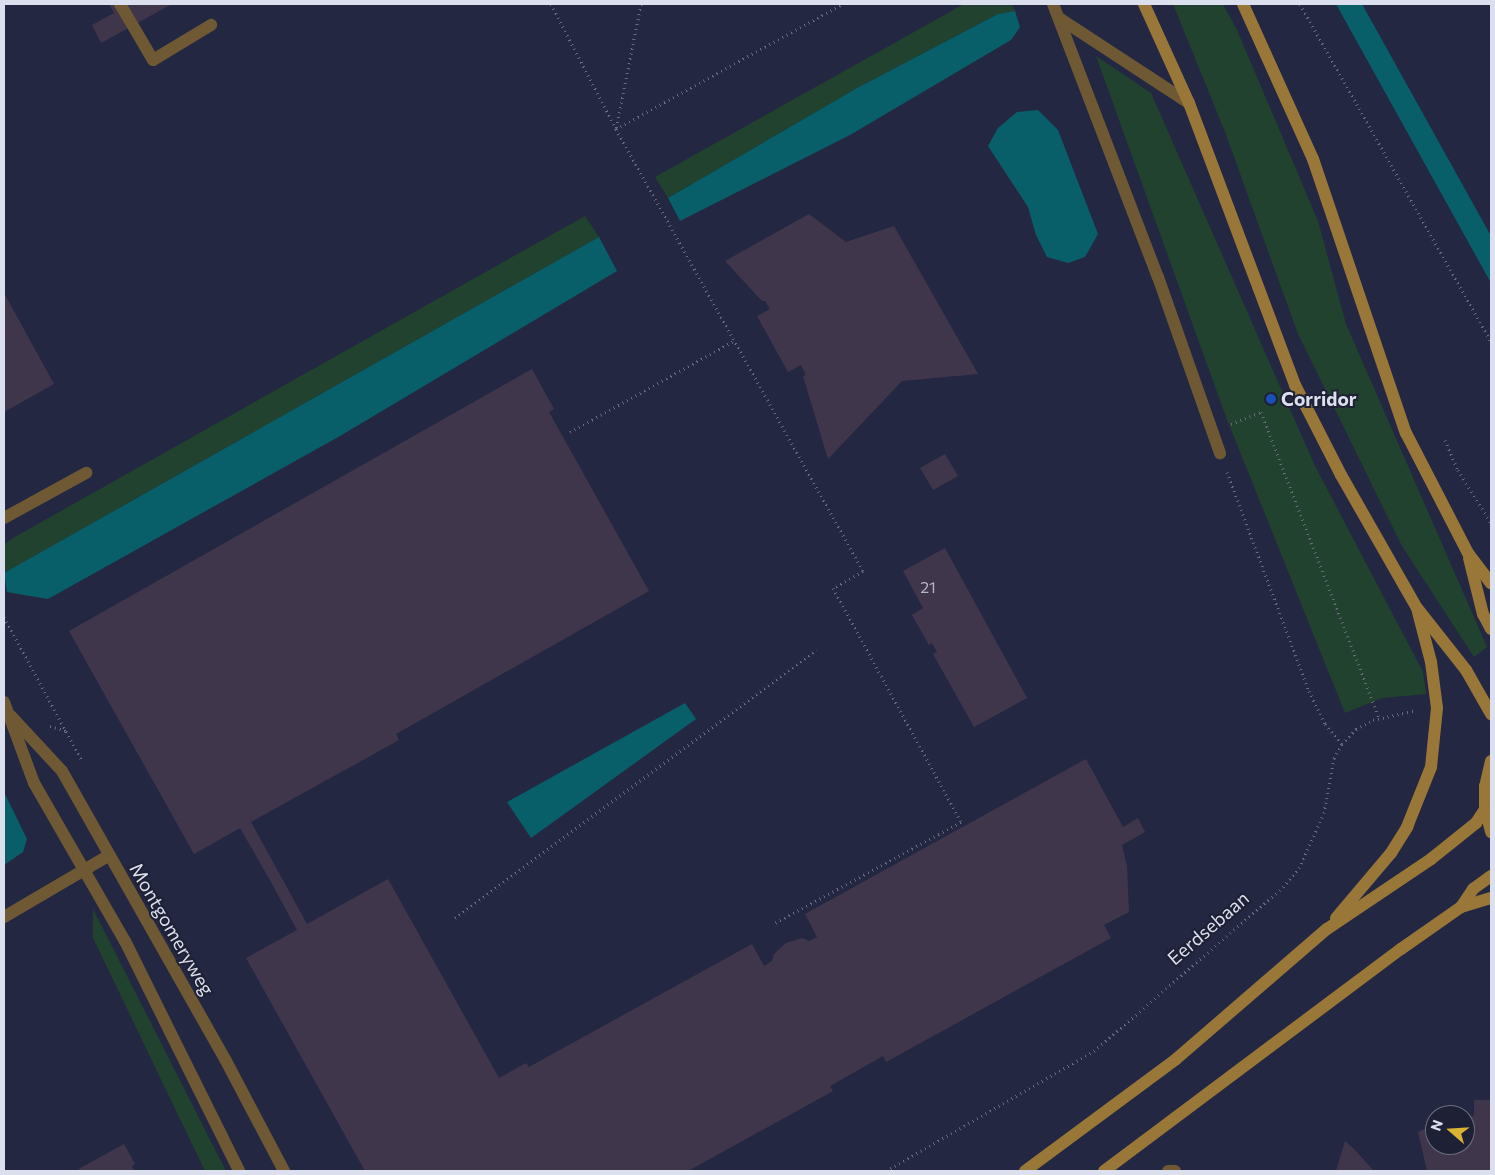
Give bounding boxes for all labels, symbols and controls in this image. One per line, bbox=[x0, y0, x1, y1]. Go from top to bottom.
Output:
place label: Corridor bbox=[1281, 388, 1357, 410]
marker: Corridor bbox=[1265, 393, 1277, 405]
house number: 21 bbox=[920, 577, 936, 597]
street label: Montgomeryweg bbox=[125, 859, 219, 999]
street label: Eerdsebaan bbox=[1163, 887, 1253, 969]
north arrow bbox=[1425, 1105, 1475, 1155]
text: N bbox=[1427, 1118, 1446, 1133]

